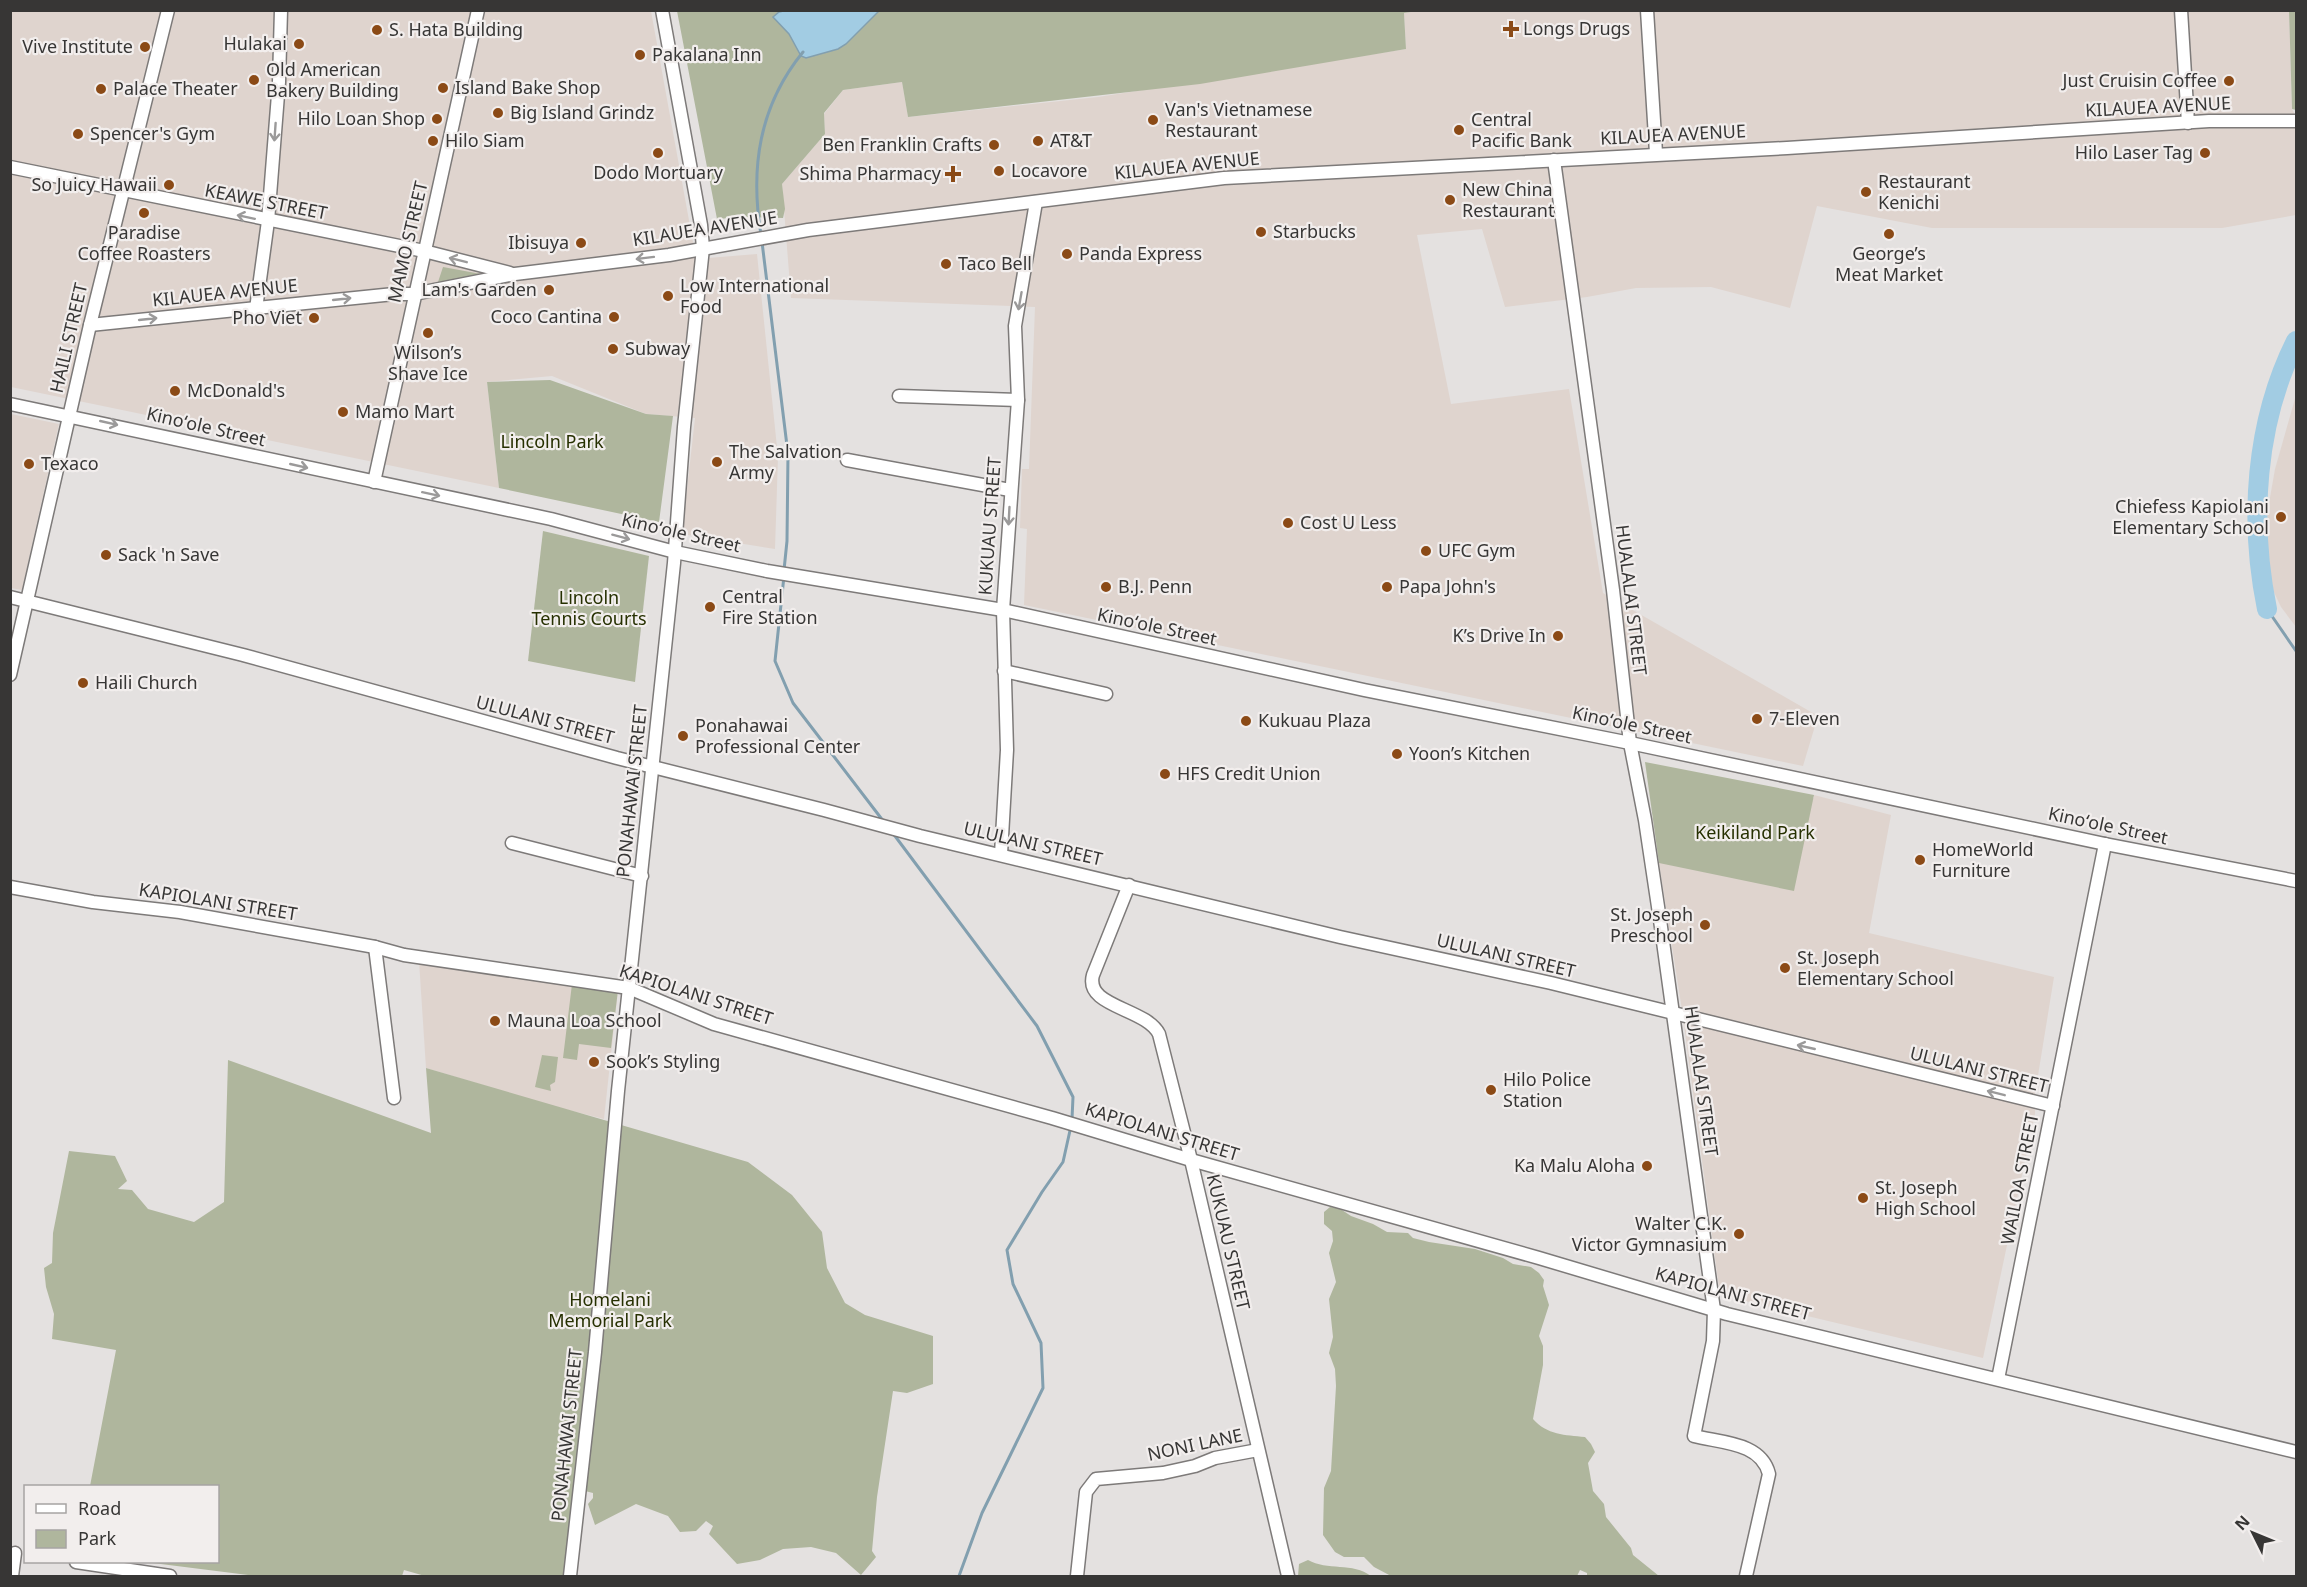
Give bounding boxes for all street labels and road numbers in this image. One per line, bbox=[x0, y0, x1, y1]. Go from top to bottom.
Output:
street label: KILAUEA AVENUE bbox=[2084, 90, 2231, 122]
street label: KILAUEA AVENUE bbox=[1599, 118, 1746, 150]
street label: KILAUEA AVENUE bbox=[1113, 145, 1261, 185]
street label: KEAWE STREET bbox=[203, 177, 330, 225]
street label: MAMO STREET bbox=[381, 179, 433, 305]
street label: KILAUEA AVENUE bbox=[631, 205, 779, 251]
street label: KILAUEA AVENUE bbox=[151, 272, 299, 312]
street label: HAILI STREET bbox=[44, 280, 92, 395]
street label: Kinoʻole Street bbox=[144, 401, 269, 452]
street label: KUKUAU STREET bbox=[972, 456, 1006, 596]
street label: Kinoʻole Street bbox=[619, 507, 744, 558]
street label: HUALALAI STREET bbox=[1611, 523, 1653, 677]
street label: Kinoʻole Street bbox=[1095, 602, 1220, 651]
street label: ULULANI STREET bbox=[474, 689, 617, 749]
street label: Kinoʻole Street bbox=[1570, 700, 1695, 749]
street label: PONAHAWAI STREET bbox=[610, 703, 652, 879]
street label: Kinoʻole Street bbox=[2046, 801, 2171, 850]
street label: ULULANI STREET bbox=[961, 815, 1105, 871]
street label: KAPIOLANI STREET bbox=[137, 877, 299, 925]
street label: ULULANI STREET bbox=[1434, 927, 1578, 983]
street label: KAPIOLANI STREET bbox=[616, 958, 776, 1030]
street label: HUALALAI STREET bbox=[1680, 1004, 1724, 1158]
street label: ULULANI STREET bbox=[1907, 1040, 2051, 1098]
street label: KAPIOLANI STREET bbox=[1082, 1096, 1242, 1166]
street label: WAILOA STREET bbox=[1994, 1111, 2044, 1247]
street label: KUKUAU STREET bbox=[1202, 1171, 1256, 1312]
street label: KAPIOLANI STREET bbox=[1653, 1261, 1814, 1325]
street label: PONAHAWAI STREET bbox=[545, 1347, 587, 1523]
street label: NONI LANE bbox=[1145, 1422, 1245, 1466]

